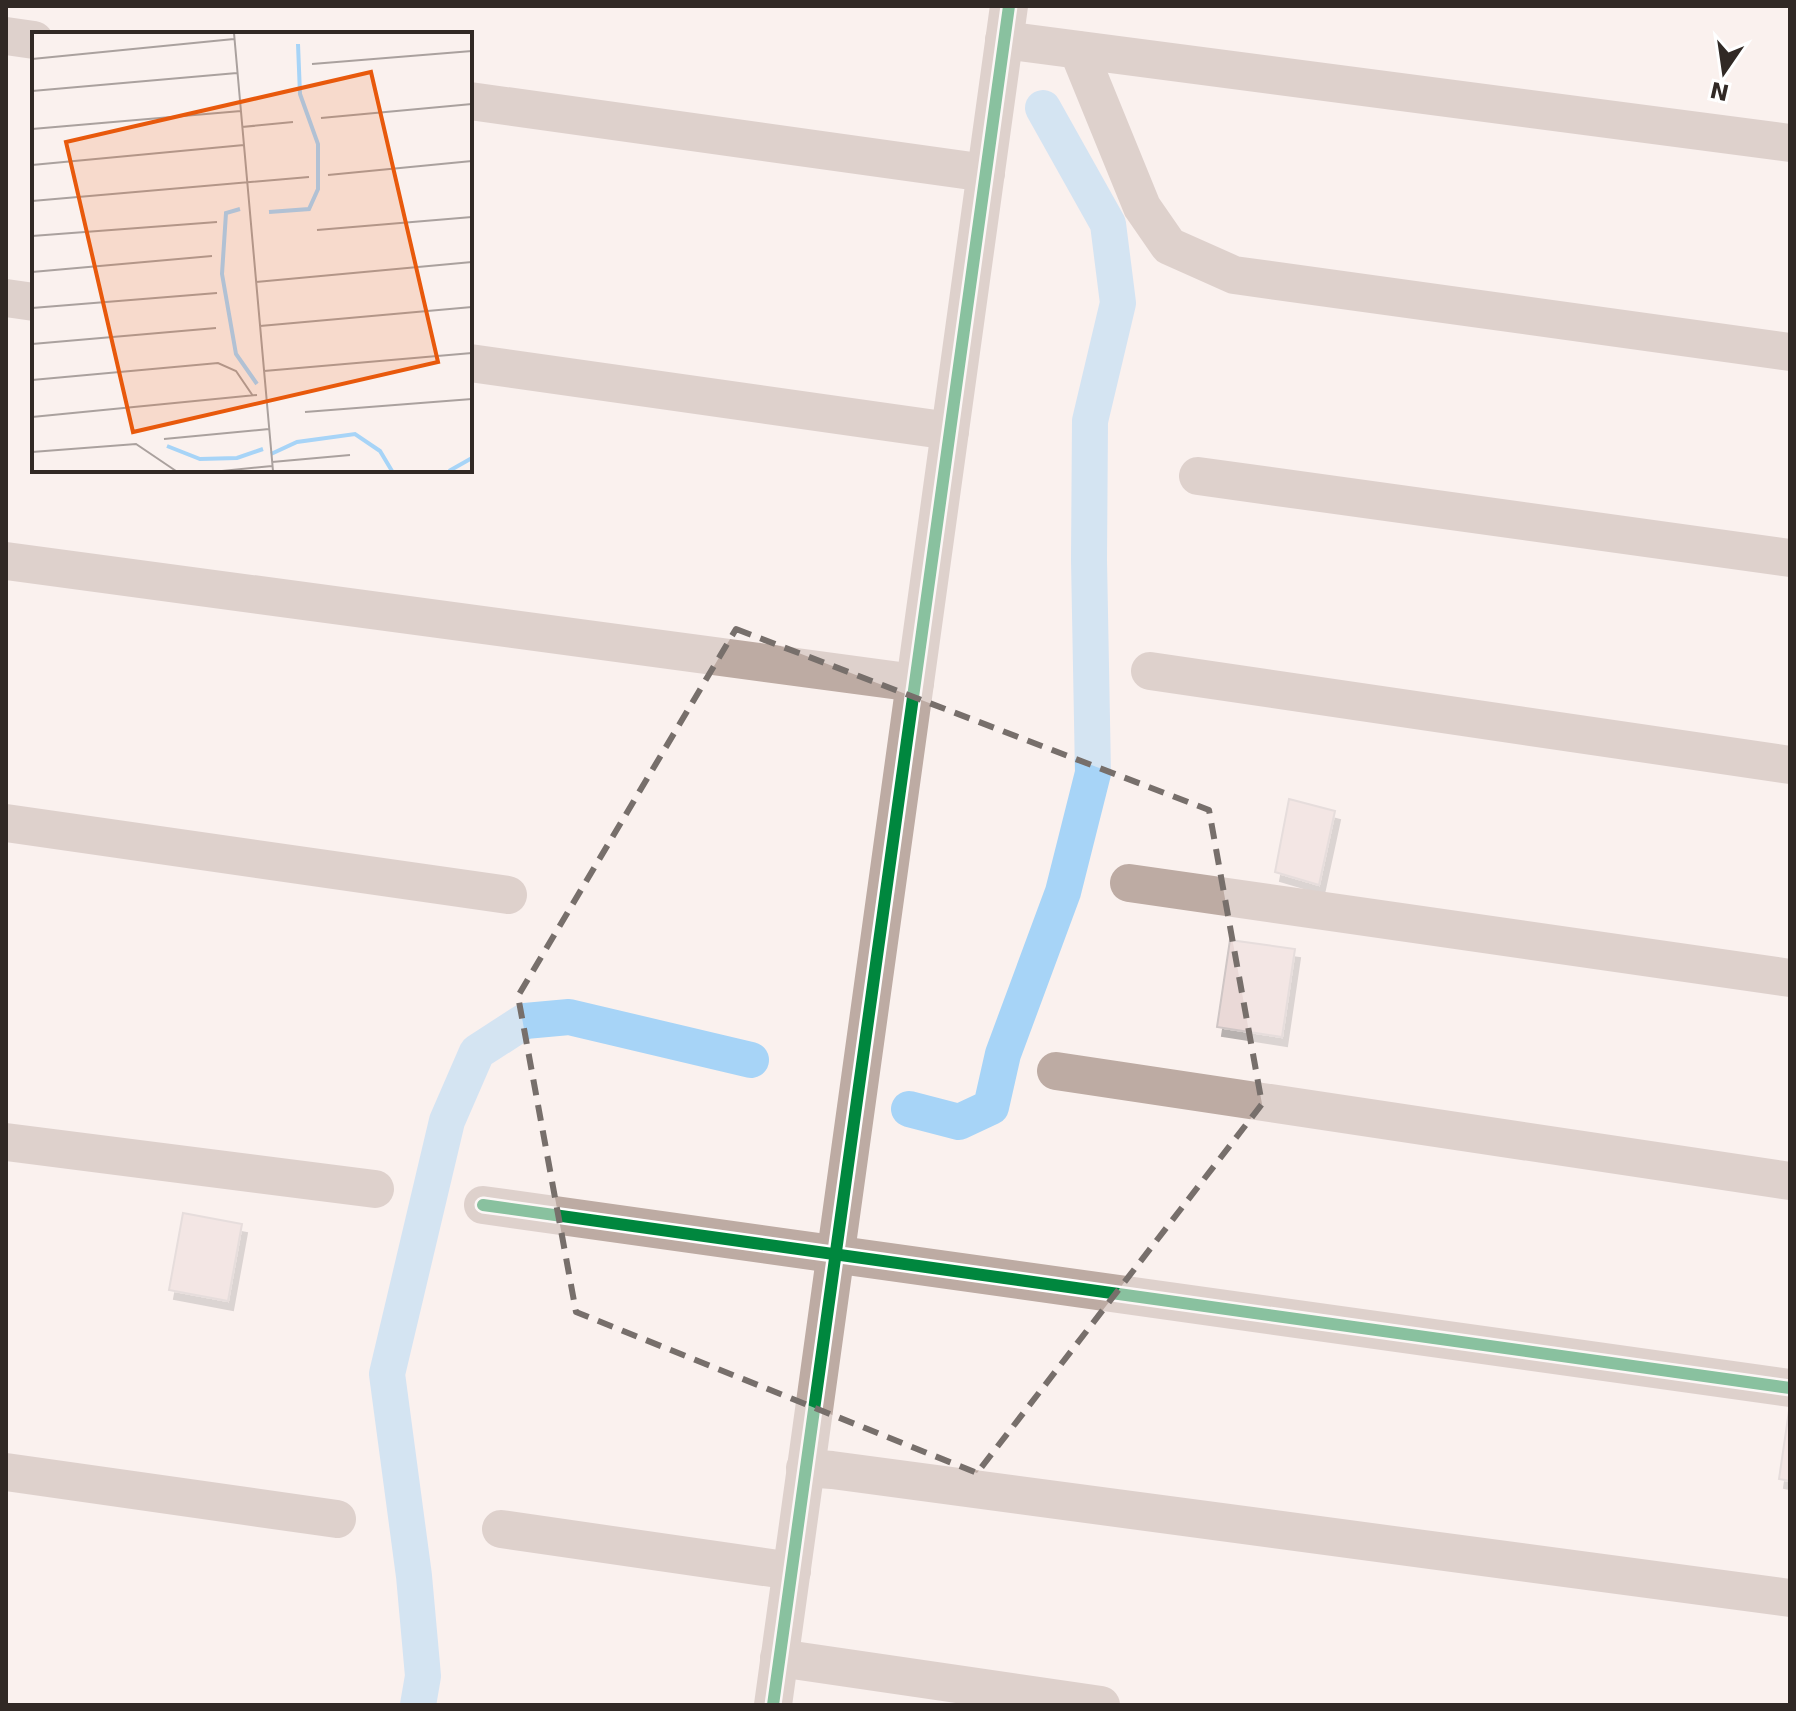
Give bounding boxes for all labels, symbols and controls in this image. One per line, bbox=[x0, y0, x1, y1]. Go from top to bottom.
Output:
inset map bbox=[32, 32, 472, 472]
north arrow bbox=[1684, 32, 1764, 112]
text: N bbox=[1708, 77, 1731, 105]

